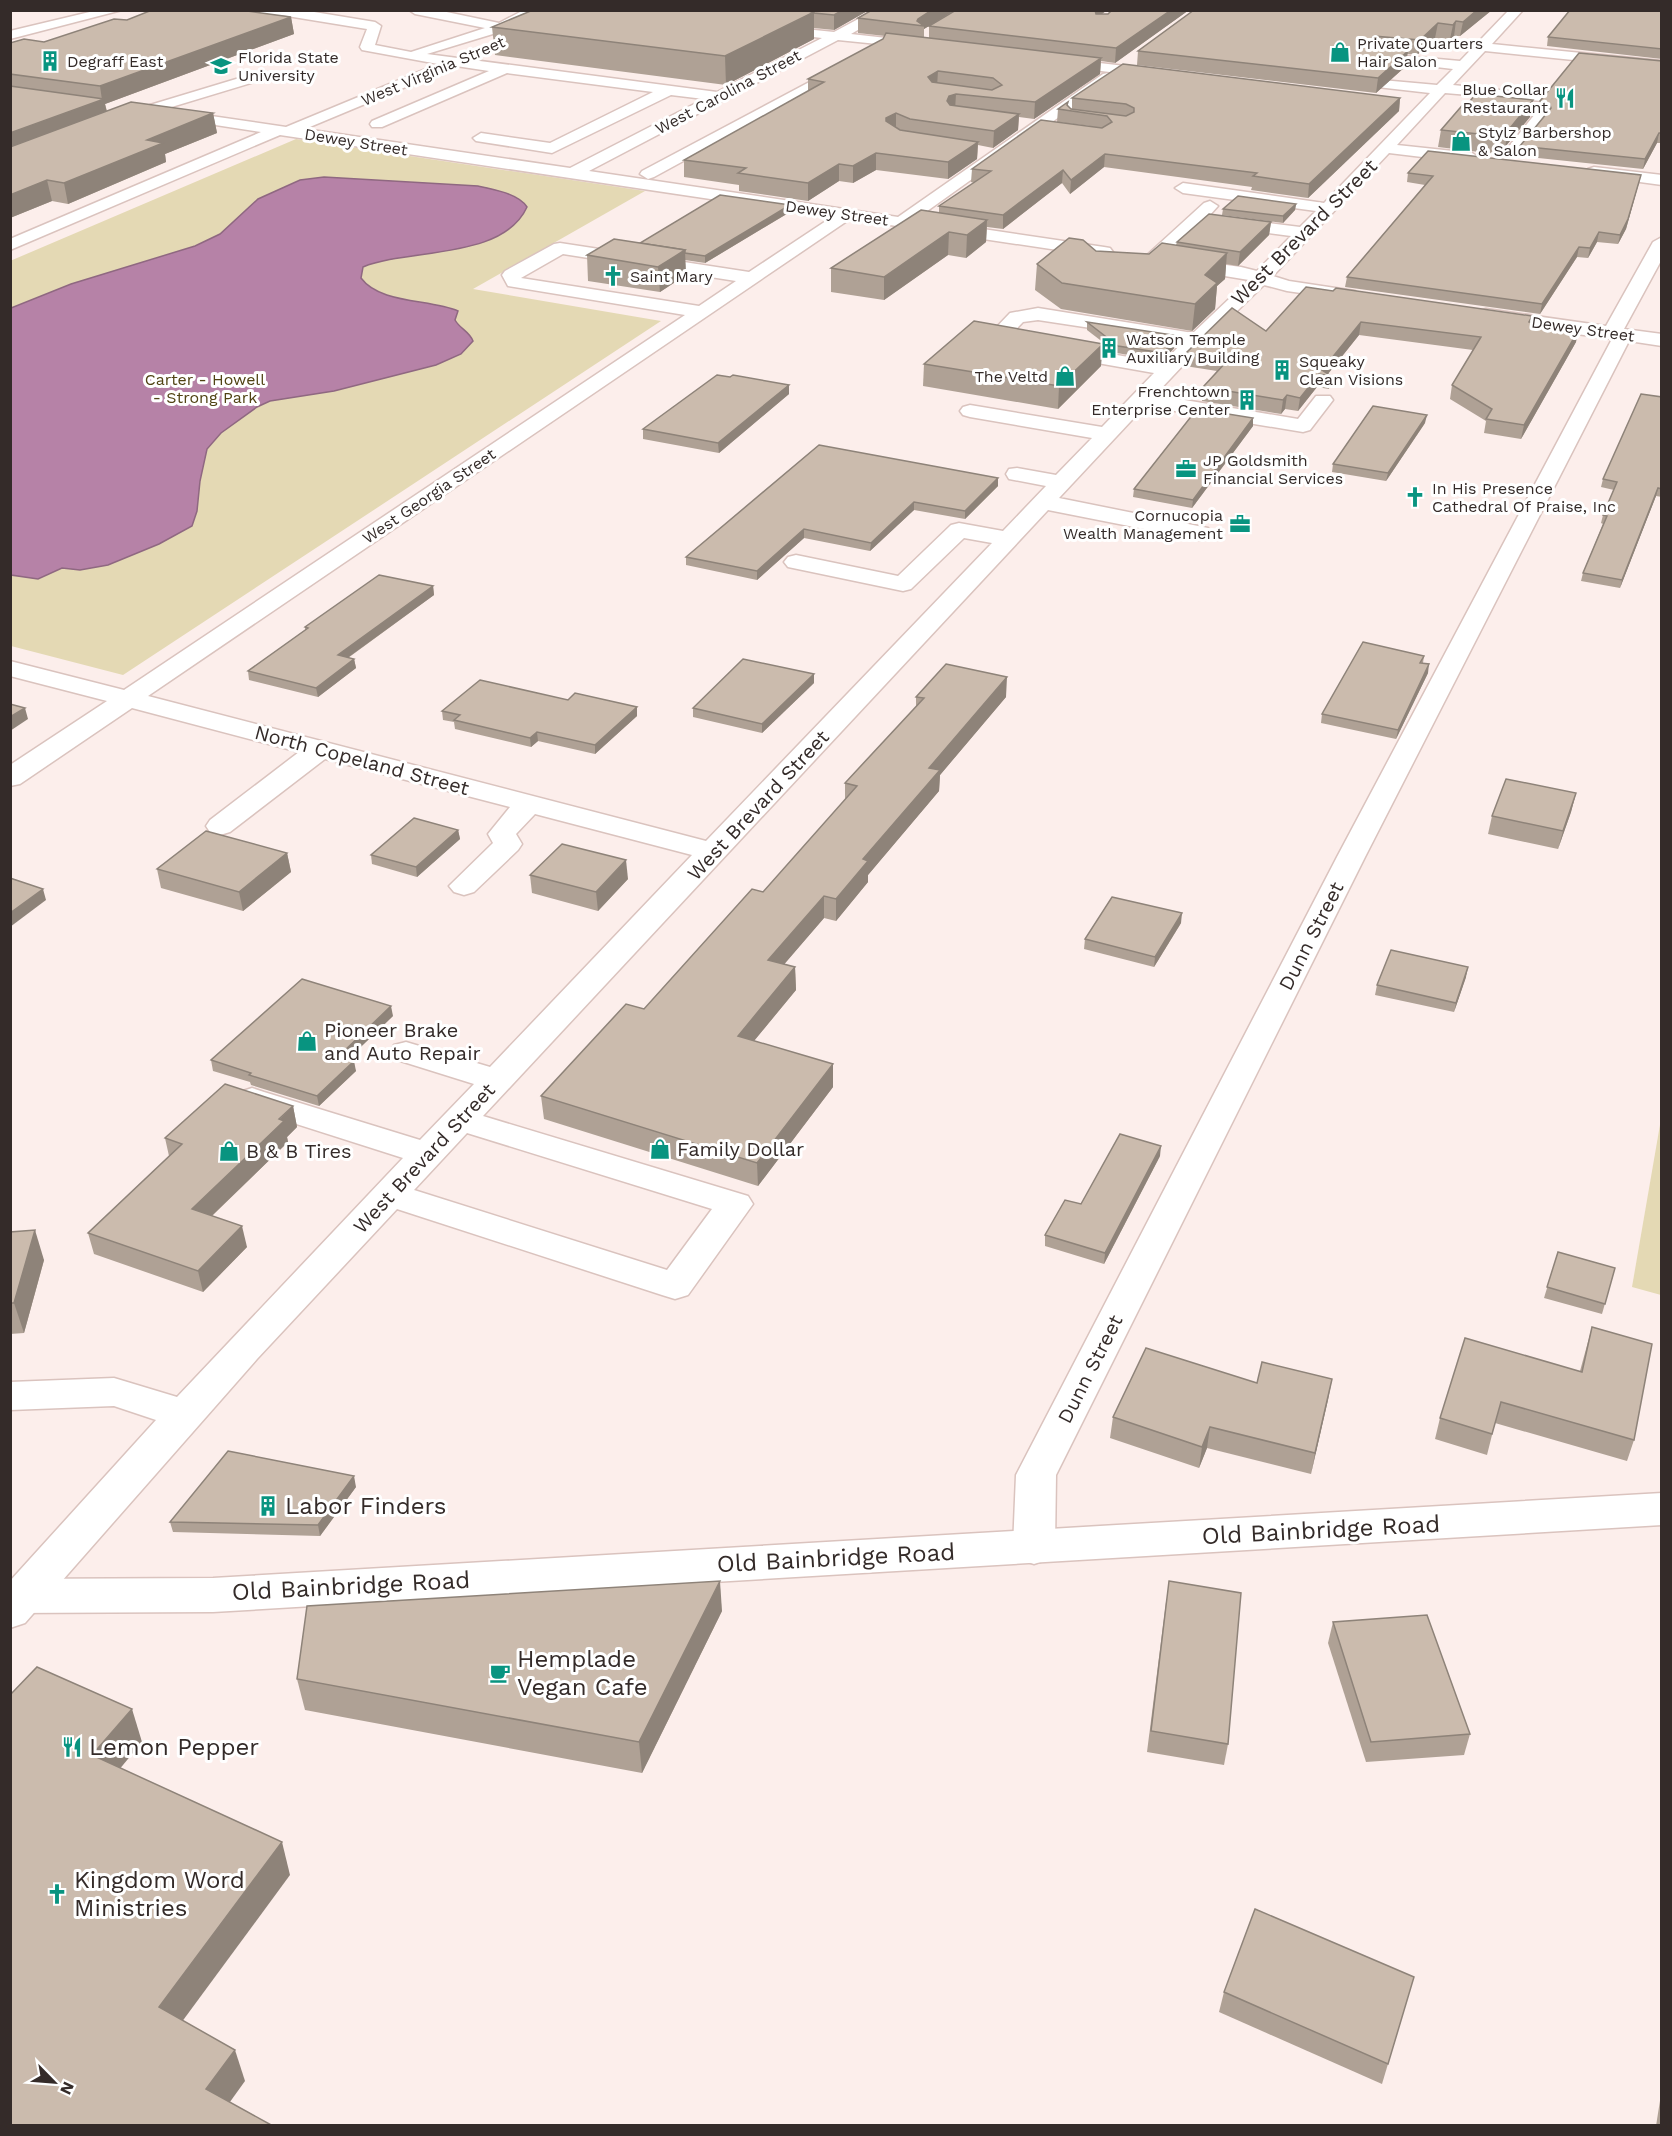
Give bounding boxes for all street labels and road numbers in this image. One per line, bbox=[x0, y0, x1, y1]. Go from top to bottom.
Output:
street label: West Virginia Street bbox=[358, 32, 508, 110]
street label: West Carolina Street bbox=[652, 45, 804, 138]
street label: Dewey Street bbox=[303, 124, 409, 160]
street label: West Brevard Street bbox=[1226, 153, 1383, 310]
street label: Dewey Street bbox=[784, 196, 890, 230]
street label: Dewey Street bbox=[1530, 312, 1636, 346]
street label: West Georgia Street bbox=[359, 444, 499, 548]
street label: North Copeland Street bbox=[252, 720, 472, 800]
street label: West Brevard Street bbox=[682, 724, 834, 885]
street label: Dunn Street bbox=[1273, 877, 1349, 994]
street label: West Brevard Street bbox=[348, 1077, 500, 1238]
street label: Dunn Street bbox=[1052, 1310, 1128, 1427]
street label: Old Bainbridge Road bbox=[1201, 1510, 1441, 1550]
street label: Old Bainbridge Road bbox=[716, 1538, 956, 1578]
street label: Old Bainbridge Road bbox=[231, 1566, 471, 1606]

